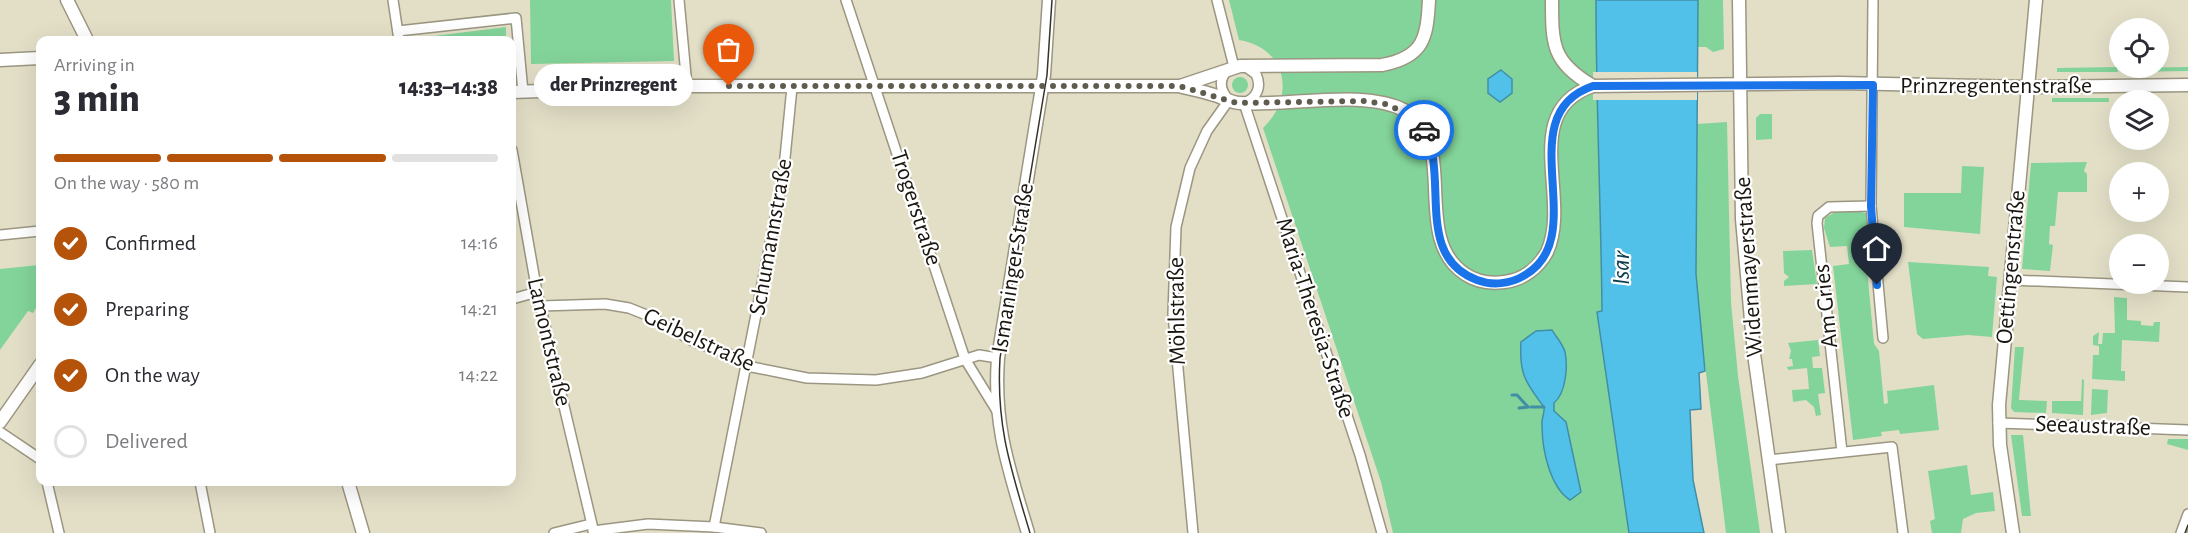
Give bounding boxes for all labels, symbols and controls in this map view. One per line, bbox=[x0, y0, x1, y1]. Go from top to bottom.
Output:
map controls bbox=[2109, 18, 2169, 294]
button: locate bbox=[2109, 18, 2169, 78]
pin bbox=[703, 24, 754, 86]
icon: bag bbox=[712, 33, 745, 66]
text: Arriving in bbox=[54, 55, 135, 75]
callout: der Prinzregent bbox=[534, 65, 693, 107]
street label: Prinzregentenstraße bbox=[1900, 74, 2092, 98]
text: der Prinzregent bbox=[550, 75, 677, 95]
text: 14:33–14:38 bbox=[399, 76, 498, 98]
text: 3 min bbox=[54, 80, 140, 119]
button: layers bbox=[2109, 90, 2169, 150]
courier bbox=[1394, 100, 1454, 160]
icon: car bbox=[1408, 114, 1441, 147]
street label: Trogerstraße bbox=[886, 147, 946, 269]
street label: Schumannstraße bbox=[745, 157, 797, 317]
button: + bbox=[2109, 162, 2169, 222]
text: On the way · 580 m bbox=[54, 173, 199, 193]
street label: Widenmayerstraße bbox=[1731, 176, 1767, 358]
street label: Ismaninger Straße bbox=[988, 181, 1038, 355]
street label: Oettingenstraße bbox=[1992, 189, 2030, 345]
street label: Maria-Theresia-Straße bbox=[1271, 215, 1359, 421]
pin bbox=[1851, 223, 1902, 285]
icon: check bbox=[54, 227, 87, 260]
text: Confirmed bbox=[105, 232, 196, 254]
icon: home bbox=[1860, 232, 1893, 265]
text: 14:16 bbox=[461, 233, 498, 253]
button: − bbox=[2109, 234, 2169, 294]
water label: Isar bbox=[1608, 249, 1634, 285]
street label: Möhlstraße bbox=[1164, 257, 1190, 365]
street label: Am Gries bbox=[1810, 263, 1842, 349]
street label: Lamontstraße bbox=[523, 275, 575, 409]
icon: check bbox=[54, 293, 87, 326]
text: Preparing bbox=[105, 298, 189, 320]
text: 14:21 bbox=[461, 299, 498, 319]
street label: Geibelstraße bbox=[640, 304, 758, 376]
icon: check bbox=[54, 359, 87, 392]
text: On the way bbox=[105, 364, 200, 386]
text: 14:22 bbox=[459, 365, 498, 385]
street label: Seeaustraße bbox=[2035, 412, 2151, 440]
text: Delivered bbox=[105, 430, 188, 452]

